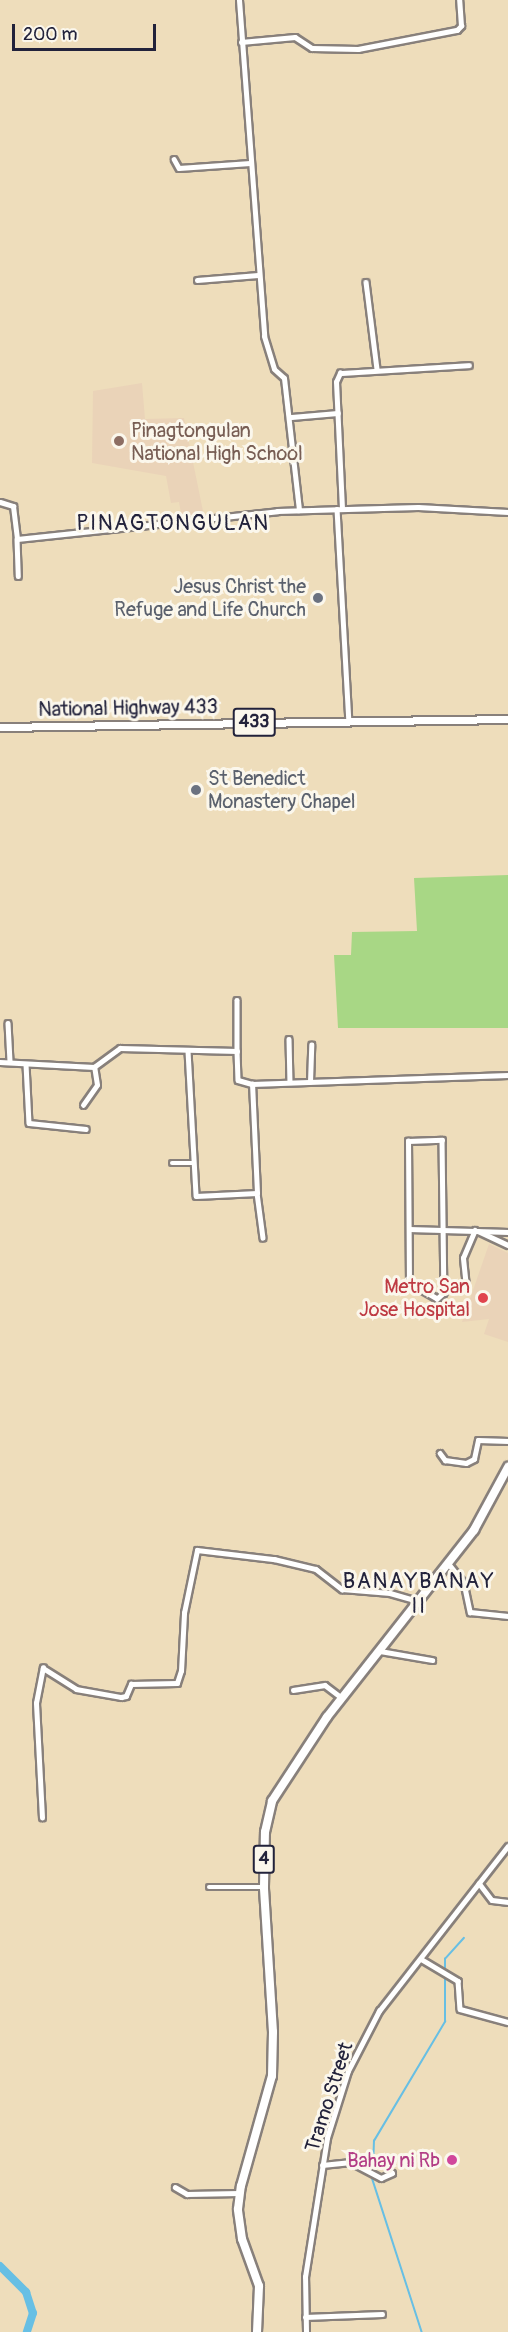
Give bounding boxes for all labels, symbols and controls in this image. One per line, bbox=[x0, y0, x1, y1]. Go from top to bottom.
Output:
scale bar bbox=[15, 12, 159, 50]
text: 200 m bbox=[23, 23, 78, 46]
place label: Pinagtongulan National High School bbox=[131, 418, 303, 465]
marker: Pinagtongulan National High School bbox=[112, 434, 126, 448]
district label: PINAGTONGULAN bbox=[76, 511, 270, 537]
place label: Jesus Christ the Refuge and Life Church bbox=[114, 574, 306, 621]
marker: Jesus Christ the Refuge and Life Church bbox=[311, 591, 325, 605]
street label: National Highway 433 bbox=[38, 694, 218, 722]
road number: 433 bbox=[232, 707, 276, 737]
place label: St Benedict Monastery Chapel bbox=[208, 766, 356, 813]
marker: St Benedict Monastery Chapel bbox=[189, 783, 203, 797]
place label: Metro San Jose Hospital bbox=[359, 1274, 470, 1321]
marker: Metro San Jose Hospital bbox=[474, 1289, 492, 1307]
district label: BANAYBANAY II bbox=[343, 1568, 495, 1620]
road number: 4 bbox=[252, 1844, 276, 1874]
street label: Tramo Street bbox=[300, 2039, 358, 2155]
place label: Bahay ni Rb bbox=[347, 2148, 440, 2172]
marker: Bahay ni Rb bbox=[445, 2153, 459, 2167]

